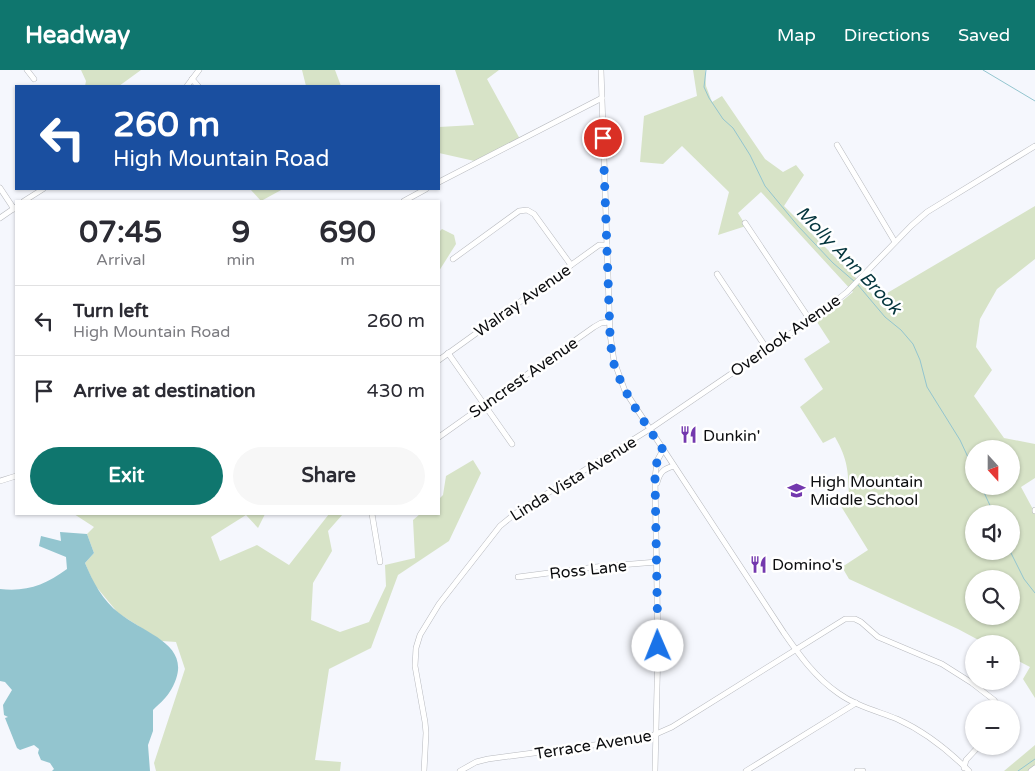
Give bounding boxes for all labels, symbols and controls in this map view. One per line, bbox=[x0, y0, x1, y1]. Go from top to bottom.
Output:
text: Headway bbox=[25, 21, 130, 50]
text: Map bbox=[777, 24, 816, 46]
text: Directions bbox=[844, 24, 930, 46]
text: Saved bbox=[958, 24, 1010, 46]
text: 260 m bbox=[113, 104, 220, 146]
icon: left bbox=[30, 105, 95, 170]
pin bbox=[582, 117, 624, 159]
icon: arrive bbox=[589, 124, 617, 152]
text: High Mountain Road bbox=[113, 146, 329, 172]
water label: Molly Ann Brook bbox=[792, 201, 907, 320]
text: 07:45 bbox=[79, 214, 162, 251]
text: 9 bbox=[231, 214, 250, 251]
text: 690 bbox=[319, 214, 376, 251]
text: Arrival bbox=[96, 250, 146, 270]
text: min bbox=[227, 250, 255, 270]
text: m bbox=[340, 250, 355, 270]
street label: Walray Avenue bbox=[470, 260, 575, 342]
street label: Overlook Avenue bbox=[727, 290, 845, 381]
text: Turn left bbox=[73, 300, 149, 322]
icon: left bbox=[30, 307, 58, 335]
text: 260 m bbox=[367, 310, 425, 332]
text: High Mountain Road bbox=[73, 322, 230, 342]
street label: Suncrest Avenue bbox=[465, 333, 582, 423]
icon: arrive bbox=[30, 377, 58, 405]
text: Arrive at destination bbox=[73, 380, 256, 402]
text: 430 m bbox=[367, 380, 425, 402]
restaurant icon: Dunkin' bbox=[679, 425, 699, 445]
place label: Dunkin' bbox=[703, 426, 760, 446]
street label: Linda Vista Avenue bbox=[507, 432, 640, 526]
north arrow bbox=[965, 440, 1020, 495]
map controls bbox=[965, 440, 1020, 755]
button: Exit bbox=[30, 447, 223, 505]
button: Share bbox=[233, 447, 425, 505]
place label: High Mountain Middle School bbox=[810, 472, 923, 510]
school or university icon: High Mountain Middle School bbox=[786, 480, 806, 500]
button: sound bbox=[965, 505, 1020, 560]
restaurant icon: Domino's bbox=[748, 554, 768, 574]
place label: Domino's bbox=[772, 555, 843, 575]
street label: Ross Lane bbox=[548, 556, 628, 584]
button: search bbox=[965, 570, 1020, 625]
position arrow bbox=[631, 619, 683, 671]
button: + bbox=[965, 635, 1020, 690]
button: − bbox=[965, 700, 1020, 755]
street label: Terrace Avenue bbox=[533, 726, 653, 764]

